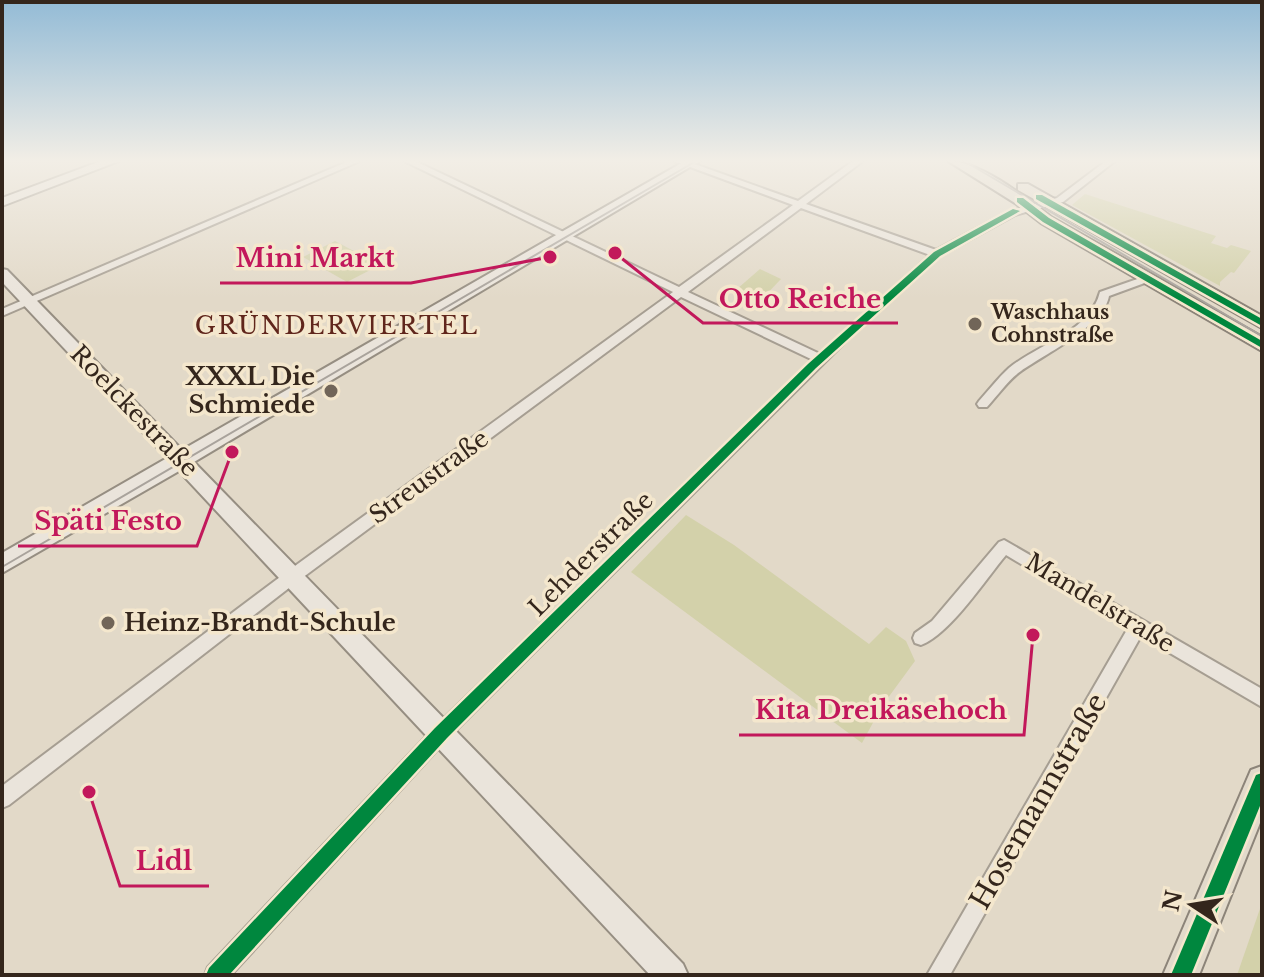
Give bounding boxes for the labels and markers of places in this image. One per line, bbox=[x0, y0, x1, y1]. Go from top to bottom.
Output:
callout: Mini Markt bbox=[220, 233, 411, 283]
callout: Otto Reiche bbox=[703, 273, 898, 323]
place label: Waschhaus Cohnstraße bbox=[990, 300, 1114, 347]
marker: Waschhaus Cohnstraße bbox=[966, 315, 984, 333]
place label: XXXL Die Schmiede bbox=[184, 362, 315, 419]
marker: XXXL Die Schmiede bbox=[322, 382, 340, 400]
callout: Späti Festo bbox=[18, 496, 197, 546]
place label: Heinz-Brandt-Schule bbox=[124, 608, 396, 637]
marker: Heinz-Brandt-Schule bbox=[99, 614, 117, 632]
callout: Kita Dreikäsehoch bbox=[739, 685, 1024, 735]
callout: Lidl bbox=[120, 836, 209, 886]

